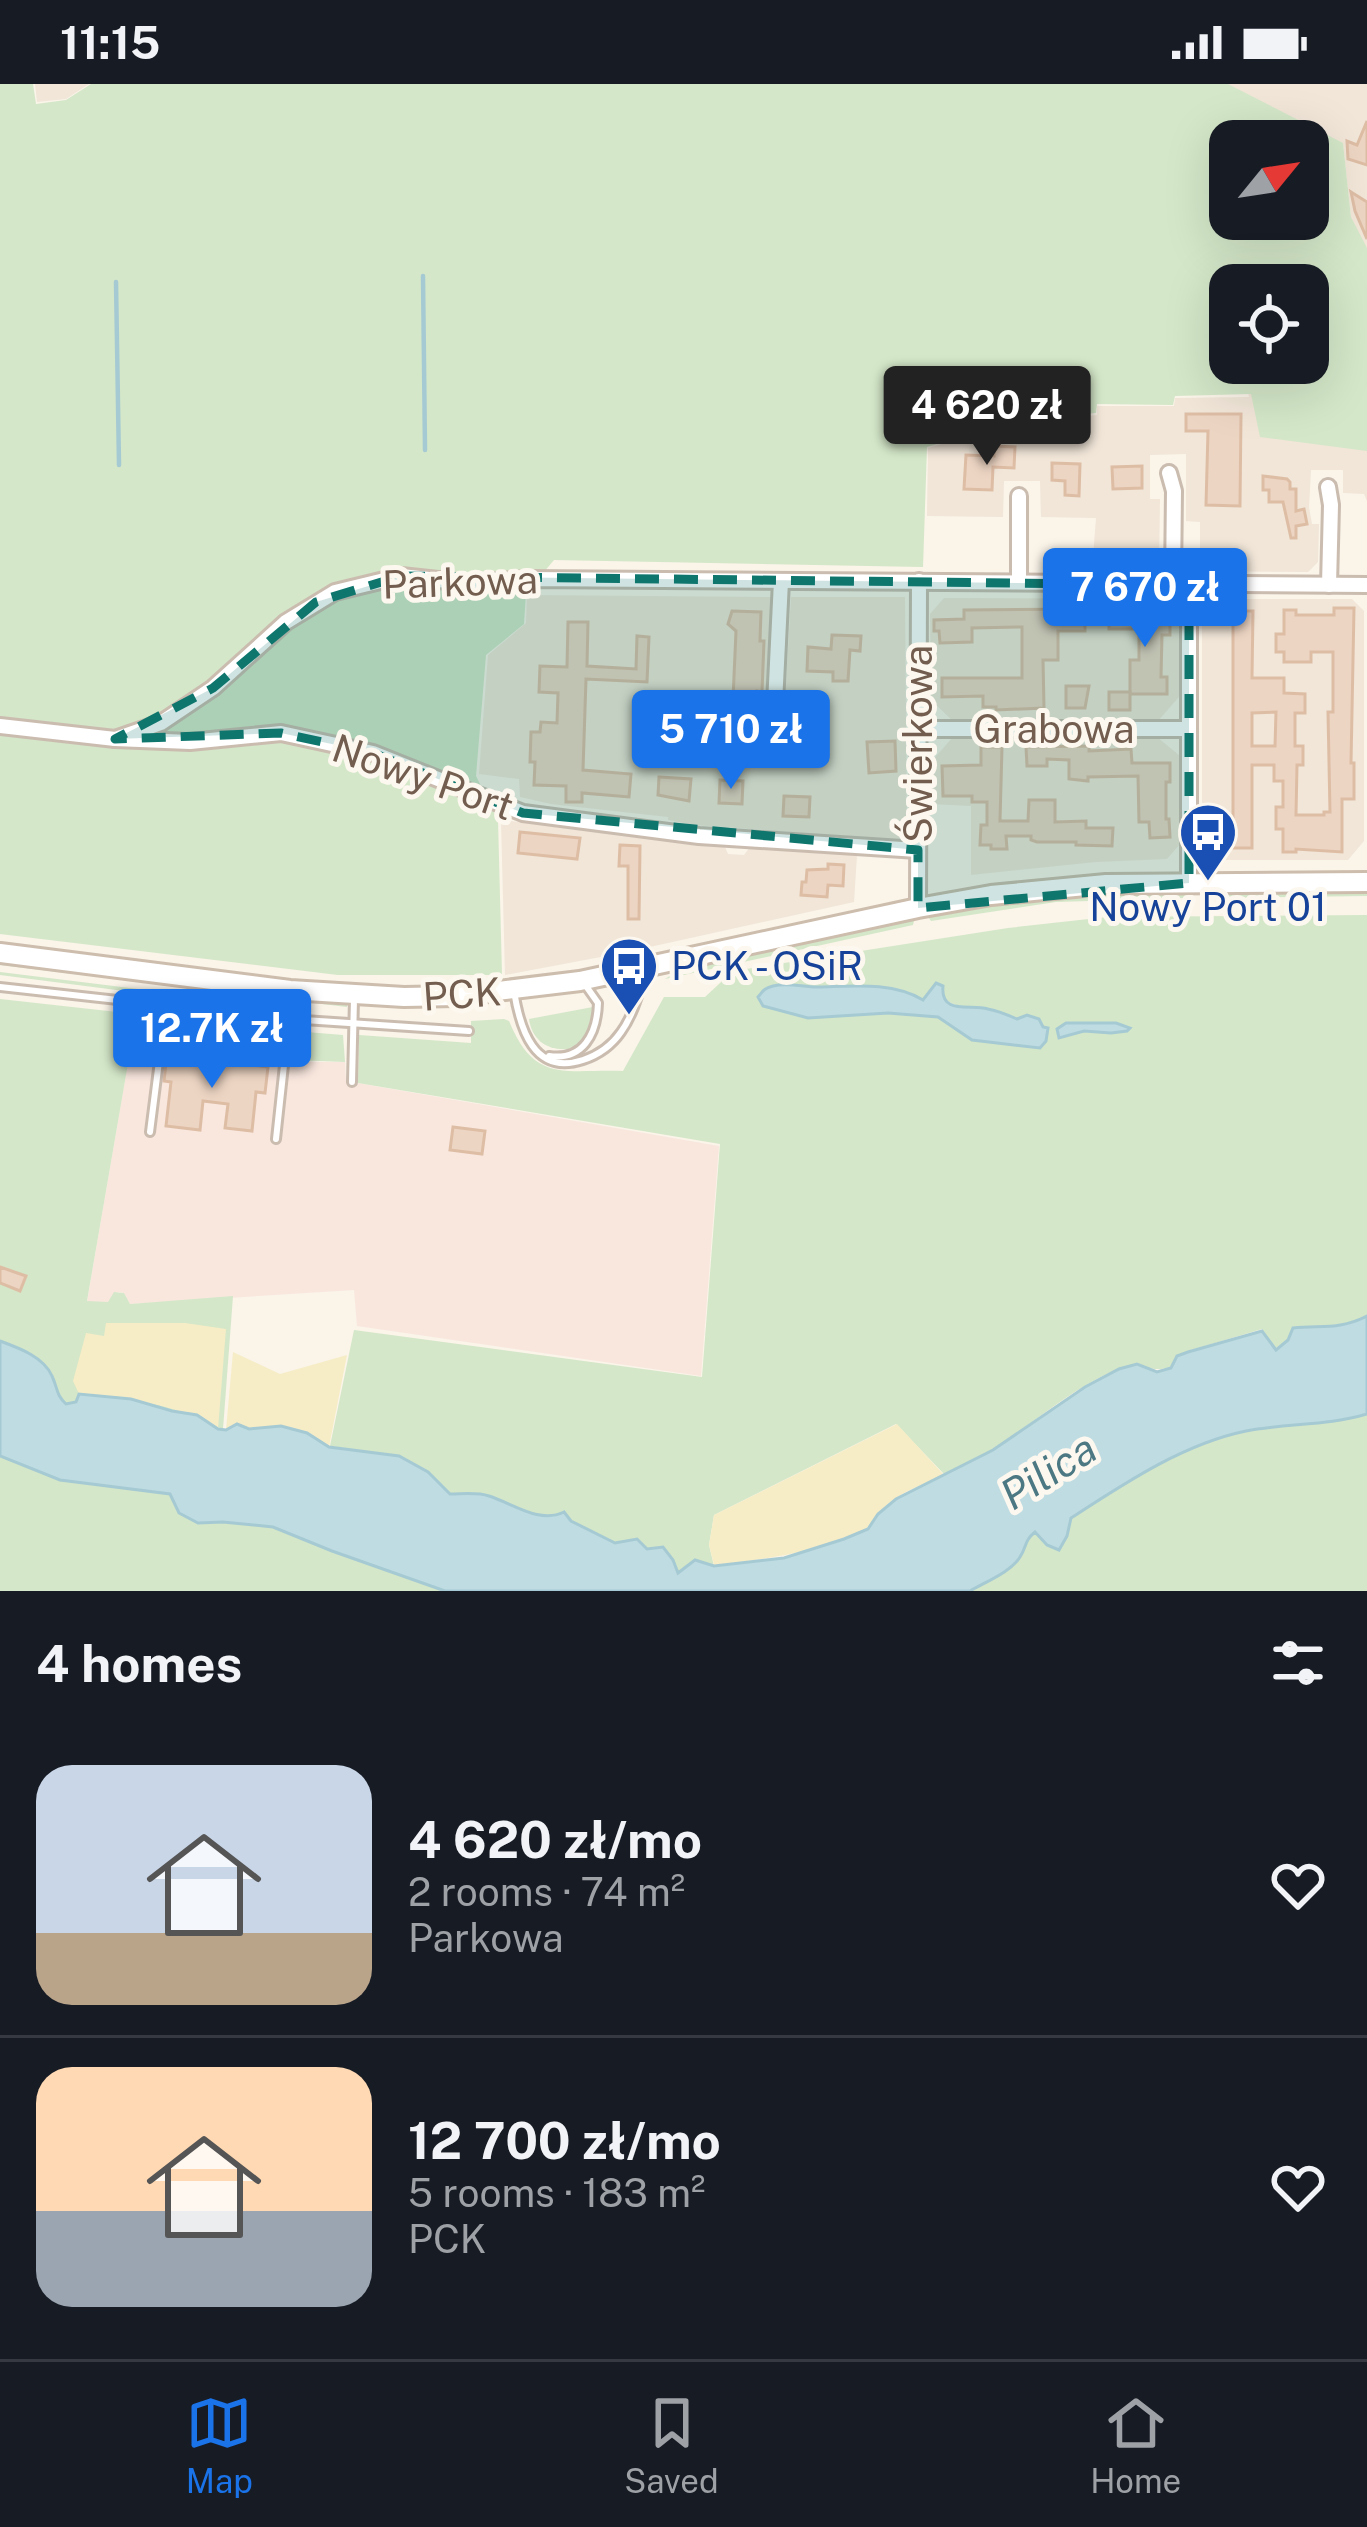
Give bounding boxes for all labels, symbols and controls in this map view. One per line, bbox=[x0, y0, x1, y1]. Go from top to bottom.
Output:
text: 11:15 bbox=[60, 16, 160, 69]
north arrow bbox=[1209, 120, 1329, 240]
map controls bbox=[1209, 120, 1329, 384]
button: locate bbox=[1209, 264, 1329, 384]
pin: 4 620 zł bbox=[863, 366, 1111, 468]
text: 4 620 zł bbox=[911, 382, 1063, 428]
pin: 7 670 zł bbox=[1021, 548, 1269, 650]
street label: Parkowa bbox=[381, 556, 539, 608]
text: 7 670 zł bbox=[1070, 564, 1220, 610]
street label: Świerkowa bbox=[894, 645, 941, 843]
pin: 5 710 zł bbox=[607, 690, 855, 792]
text: 5 710 zł bbox=[659, 706, 803, 752]
street label: Grabowa bbox=[973, 706, 1135, 752]
street label: Nowy Port bbox=[326, 725, 520, 829]
bus stop icon: Nowy Port 01 bbox=[1177, 801, 1239, 883]
place label: Nowy Port 01 bbox=[1089, 884, 1327, 930]
bus stop icon: PCK - OSiR bbox=[598, 935, 660, 1017]
place label: PCK - OSiR bbox=[671, 943, 863, 989]
street label: PCK bbox=[421, 968, 503, 1020]
pin: 12.7K zł bbox=[88, 989, 336, 1091]
text: 12.7K zł bbox=[140, 1005, 284, 1051]
water label: Pilica bbox=[991, 1423, 1105, 1519]
icon: filters bbox=[1265, 1630, 1331, 1696]
text: 4 homes bbox=[36, 1634, 242, 1693]
text: 4 620 zł/mo bbox=[408, 1810, 702, 1869]
icon: home bbox=[132, 1813, 276, 1957]
icon: heart bbox=[1265, 1852, 1331, 1918]
text: 2 rooms · 74 m² bbox=[408, 1869, 685, 1915]
text: Parkowa bbox=[408, 1915, 564, 1961]
text: 12 700 zł/mo bbox=[408, 2111, 721, 2170]
icon: home bbox=[132, 2115, 276, 2259]
icon: heart bbox=[1265, 2154, 1331, 2220]
text: 5 rooms · 183 m² bbox=[408, 2170, 705, 2216]
text: PCK bbox=[408, 2216, 486, 2262]
tab: Map bbox=[186, 2390, 253, 2500]
tab: Saved bbox=[624, 2390, 719, 2500]
tab: Home bbox=[1090, 2390, 1181, 2500]

